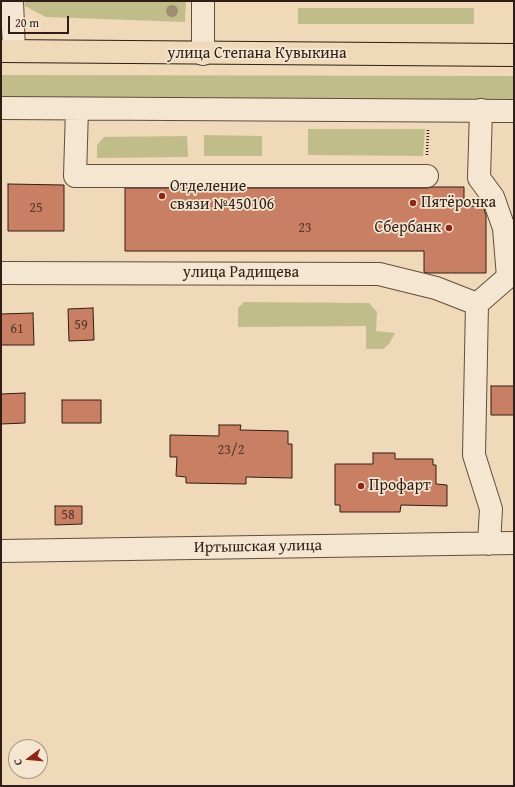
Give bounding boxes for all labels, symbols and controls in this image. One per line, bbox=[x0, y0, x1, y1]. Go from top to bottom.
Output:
scale bar bbox=[10, 8, 71, 34]
text: 20 m bbox=[15, 14, 39, 31]
street label: улица Степана Кувыкина bbox=[167, 44, 347, 64]
place label: Отделение связи №450106 bbox=[170, 177, 274, 215]
marker: Отделение связи №450106 bbox=[157, 191, 167, 201]
place label: Пятёрочка bbox=[421, 193, 496, 213]
marker: Пятёрочка bbox=[408, 198, 418, 208]
house number: 25 bbox=[29, 200, 43, 216]
place label: Сбербанк bbox=[374, 218, 441, 238]
house number: 23 bbox=[298, 220, 312, 236]
marker: Сбербанк bbox=[444, 223, 454, 233]
street label: улица Радищева bbox=[183, 263, 299, 283]
house number: 59 bbox=[74, 317, 88, 333]
house number: 61 bbox=[10, 321, 24, 337]
house number: 23/2 bbox=[218, 442, 244, 458]
place label: Профарт bbox=[369, 476, 431, 496]
marker: Профарт bbox=[356, 481, 366, 491]
house number: 58 bbox=[61, 507, 75, 523]
street label: Иртышская улица bbox=[194, 536, 322, 558]
north arrow bbox=[8, 739, 48, 779]
text: С bbox=[9, 757, 26, 767]

